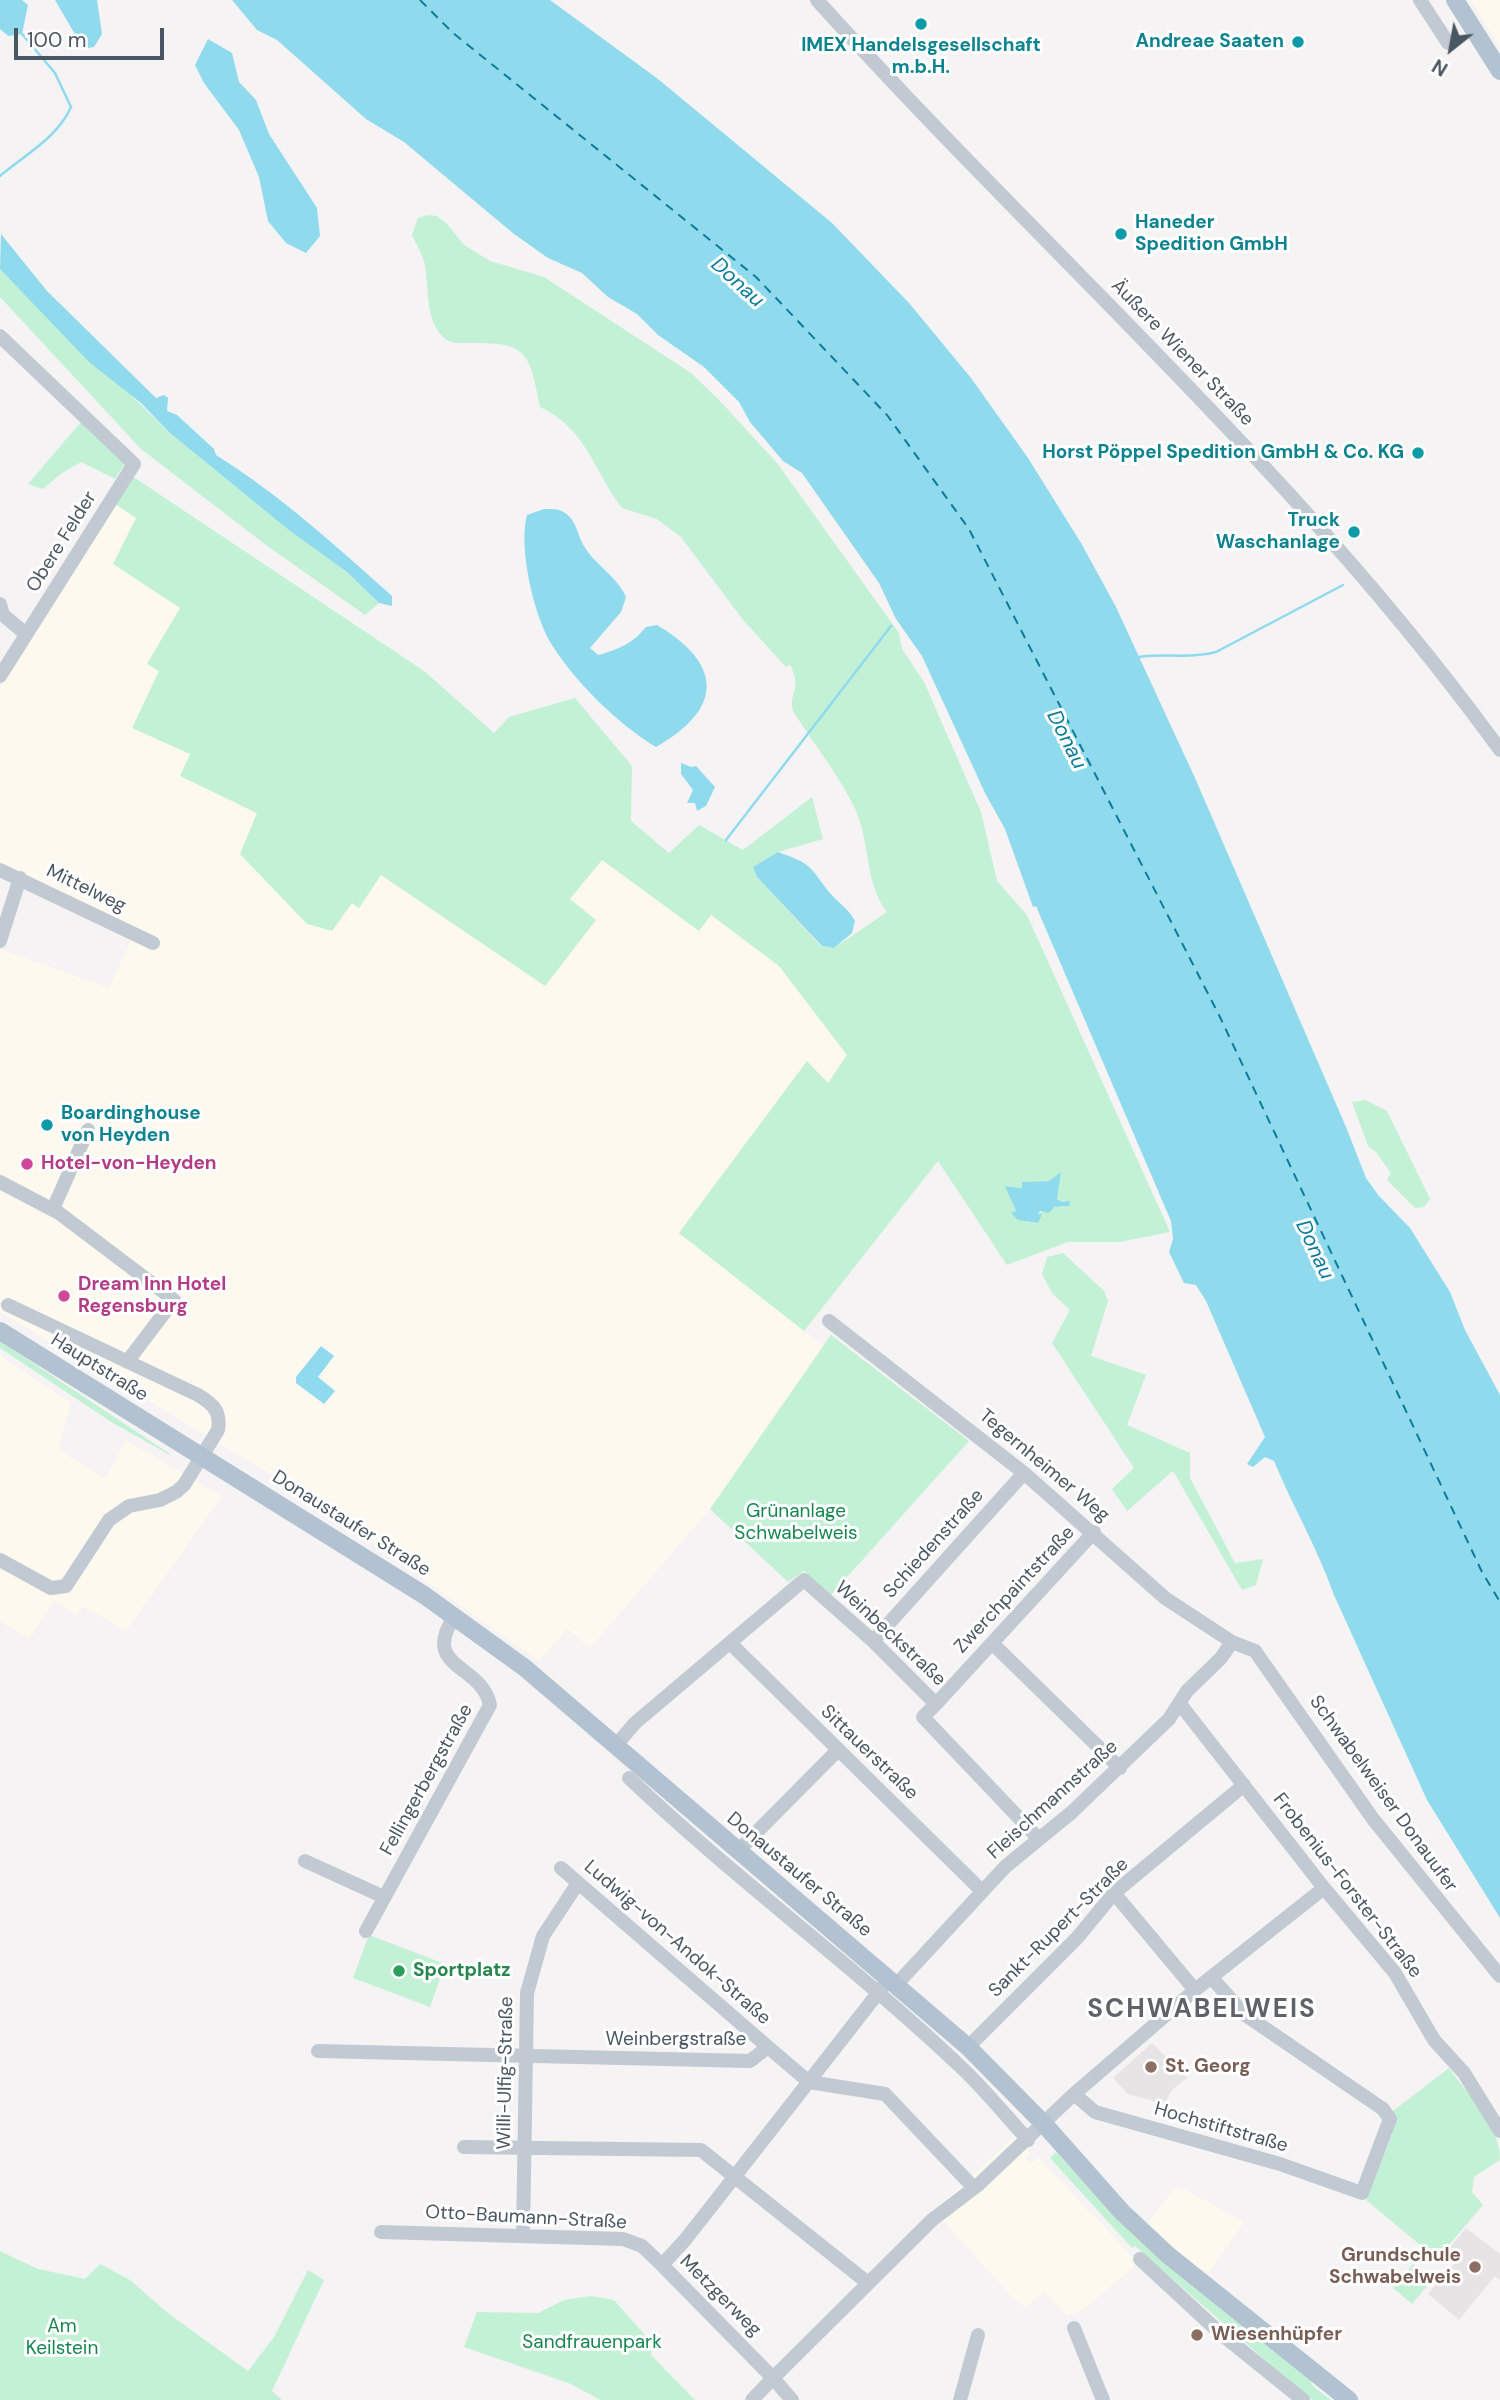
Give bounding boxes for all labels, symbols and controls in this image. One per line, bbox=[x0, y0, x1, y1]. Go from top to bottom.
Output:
scale bar bbox=[18, 14, 168, 58]
north arrow bbox=[1416, 14, 1486, 84]
marker: IMEX Handelsgesellschaft m.b.H. bbox=[913, 16, 929, 32]
text: 100 m bbox=[27, 26, 87, 54]
place label: Andreae Saaten bbox=[1135, 31, 1284, 53]
marker: Andreae Saaten bbox=[1290, 34, 1306, 50]
place label: IMEX Handelsgesellschaft m.b.H. bbox=[801, 35, 1041, 79]
text: N bbox=[1428, 53, 1452, 82]
place label: Haneder Spedition GmbH bbox=[1135, 212, 1288, 256]
marker: Haneder Spedition GmbH bbox=[1113, 226, 1129, 242]
water label: Donau bbox=[705, 253, 769, 313]
street label: Äußere Wiener Straße bbox=[1106, 275, 1258, 431]
place label: Horst Pöppel Spedition GmbH & Co. KG bbox=[1042, 442, 1404, 464]
marker: Horst Pöppel Spedition GmbH & Co. KG bbox=[1410, 445, 1426, 461]
street label: Obere Felder bbox=[22, 487, 102, 597]
place label: Truck Waschanlage bbox=[1216, 510, 1340, 554]
marker: Truck Waschanlage bbox=[1346, 524, 1362, 540]
water label: Donau bbox=[1041, 706, 1091, 774]
street label: Mittelweg bbox=[43, 860, 129, 918]
place label: Boardinghouse von Heyden bbox=[61, 1103, 201, 1147]
marker: Boardinghouse von Heyden bbox=[39, 1117, 55, 1133]
place label: Hotel-von-Heyden bbox=[41, 1153, 217, 1175]
marker: Hotel-von-Heyden bbox=[19, 1156, 35, 1172]
water label: Donau bbox=[1289, 1216, 1339, 1284]
place label: Dream Inn Hotel Regensburg bbox=[78, 1274, 226, 1318]
marker: Dream Inn Hotel Regensburg bbox=[56, 1288, 72, 1304]
street label: Hauptstraße bbox=[46, 1329, 152, 1407]
street label: Tegernheimer Weg bbox=[974, 1405, 1114, 1527]
street label: Donaustaufer Straße bbox=[268, 1466, 434, 1582]
street label: Schiedenstraße bbox=[879, 1485, 989, 1603]
park label: Grünanlage Schwabelweis bbox=[734, 1501, 858, 1545]
street label: Zwerchpaintstraße bbox=[950, 1522, 1080, 1658]
street label: Weinbeckstraße bbox=[830, 1577, 950, 1691]
street label: Schwabelweiser Donauufer bbox=[1304, 1691, 1462, 1897]
street label: Fellingerbergstraße bbox=[376, 1700, 478, 1860]
street label: Sittauerstraße bbox=[816, 1701, 922, 1805]
street label: Fleischmannstraße bbox=[983, 1736, 1123, 1864]
street label: Frobenius-Forster-Straße bbox=[1268, 1789, 1426, 1983]
street label: Donaustaufer Straße bbox=[722, 1808, 876, 1942]
street label: Sankt-Rupert-Straße bbox=[984, 1853, 1134, 2003]
street label: Ludwig-von-Andok-Straße bbox=[579, 1856, 775, 2030]
place label: Sportplatz bbox=[413, 1960, 511, 1982]
marker: Sportplatz bbox=[391, 1963, 407, 1979]
district label: SCHWABELWEIS bbox=[1089, 1994, 1315, 2026]
street label: Willi-Ulfig-Straße bbox=[493, 1996, 519, 2150]
street label: Weinbergstraße bbox=[606, 2029, 746, 2051]
place label: St. Georg bbox=[1165, 2056, 1251, 2078]
marker: St. Georg bbox=[1143, 2059, 1159, 2075]
street label: Hochstiftstraße bbox=[1152, 2098, 1290, 2158]
street label: Otto-Baumann-Straße bbox=[425, 2201, 627, 2235]
place label: Grundschule Schwabelweis bbox=[1329, 2245, 1461, 2289]
street label: Metzgerweg bbox=[674, 2250, 766, 2342]
marker: Grundschule Schwabelweis bbox=[1467, 2259, 1483, 2275]
park label: Am Keilstein bbox=[26, 2316, 98, 2360]
place label: Wiesenhüpfer bbox=[1211, 2324, 1342, 2346]
marker: Wiesenhüpfer bbox=[1189, 2327, 1205, 2343]
park label: Sandfrauenpark bbox=[522, 2332, 662, 2354]

